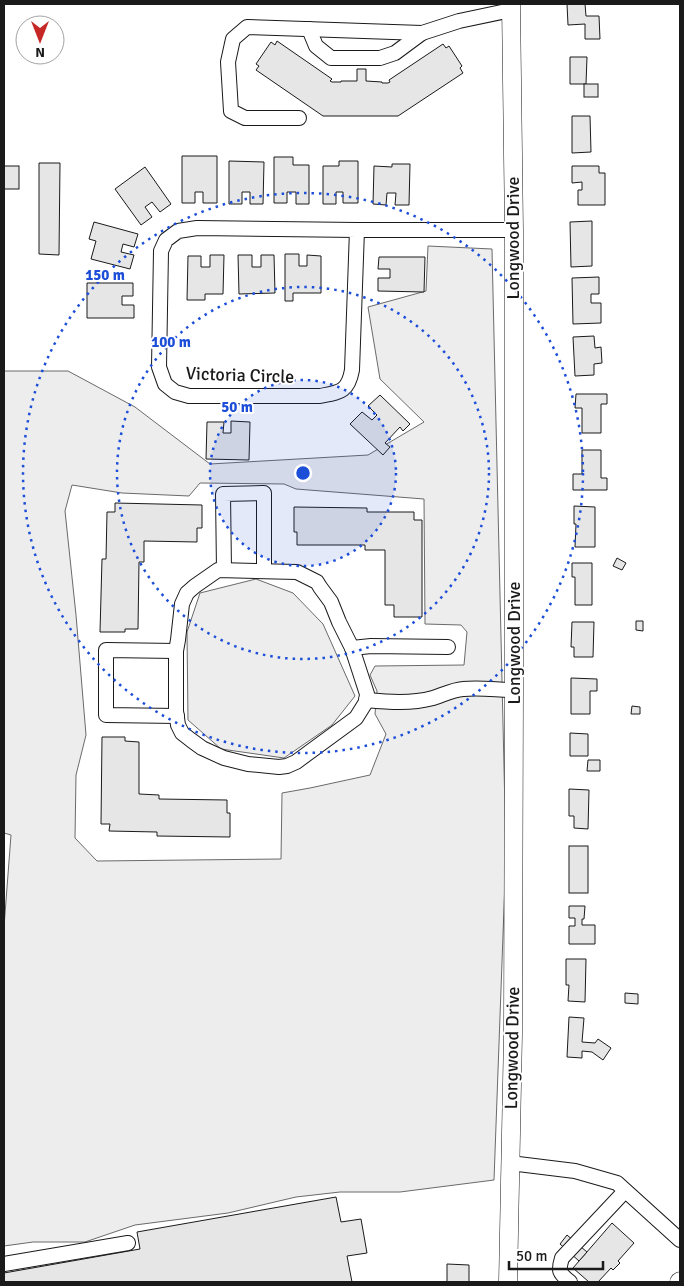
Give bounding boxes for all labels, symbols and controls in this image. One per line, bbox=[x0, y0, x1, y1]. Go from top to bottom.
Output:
north arrow bbox=[15, 15, 65, 65]
text: N bbox=[35, 44, 45, 61]
street label: Longwood Drive bbox=[502, 177, 524, 299]
text: 150 m bbox=[85, 266, 125, 284]
text: 100 m bbox=[151, 333, 191, 351]
street label: Victoria Circle bbox=[185, 362, 295, 388]
text: 50 m bbox=[221, 398, 253, 416]
centre of rings bbox=[294, 464, 312, 482]
street label: Longwood Drive bbox=[503, 582, 525, 704]
street label: Longwood Drive bbox=[500, 986, 524, 1110]
scale bar bbox=[509, 1238, 603, 1270]
text: 50 m bbox=[516, 1247, 547, 1265]

